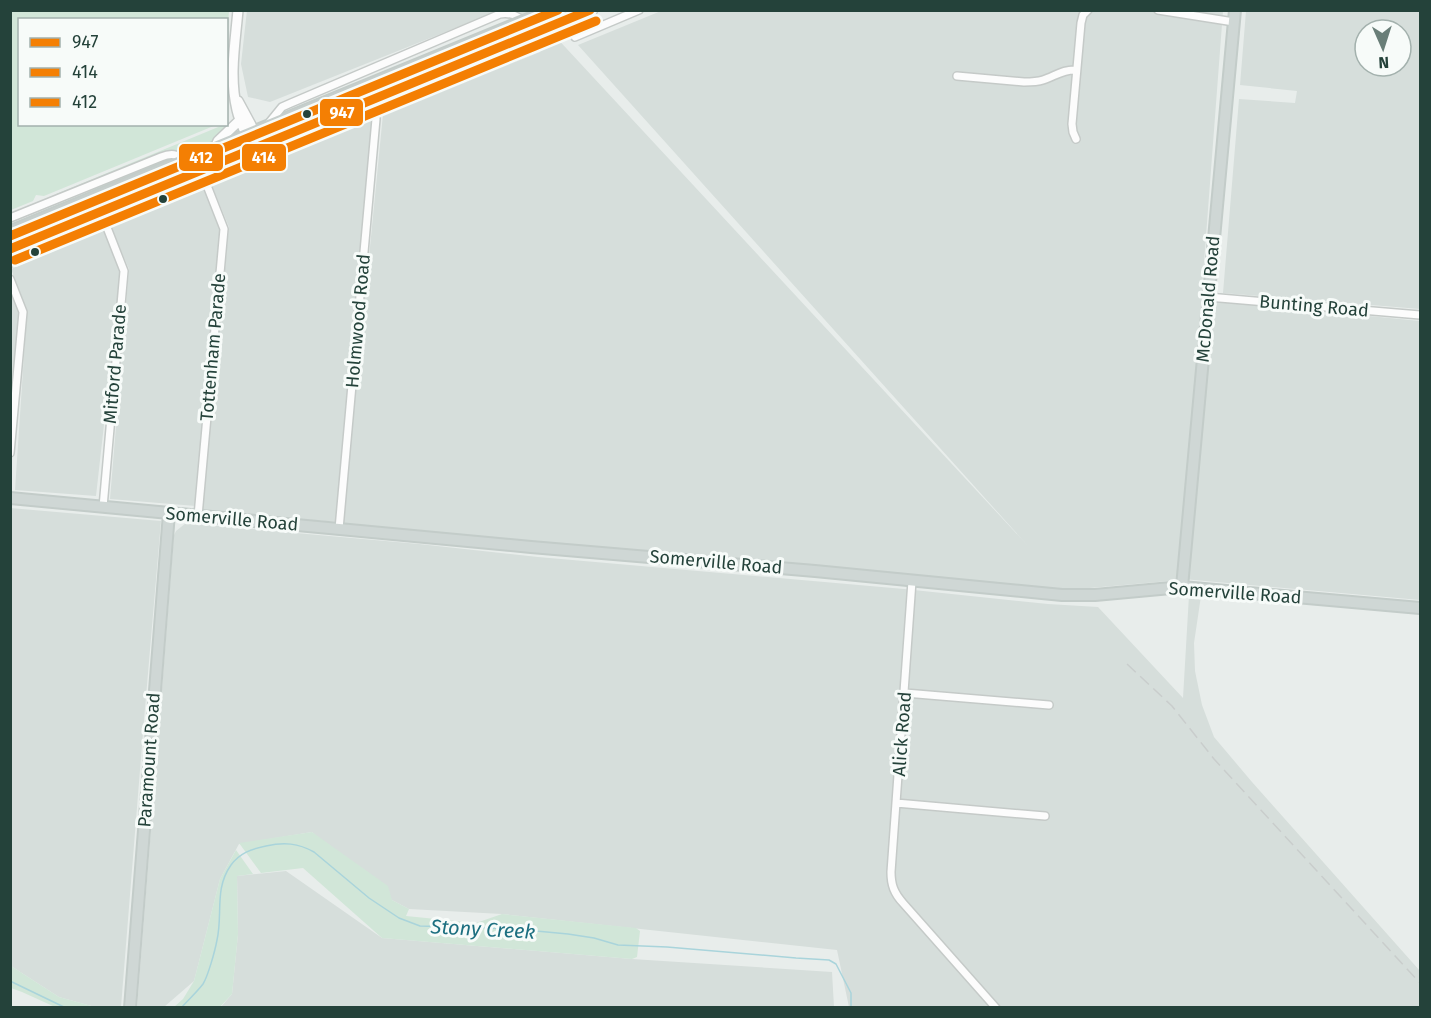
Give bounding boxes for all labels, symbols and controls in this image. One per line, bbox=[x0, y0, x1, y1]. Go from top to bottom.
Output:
legend bbox=[18, 18, 228, 126]
north arrow bbox=[1353, 18, 1413, 78]
text: 947 bbox=[72, 31, 98, 53]
text: N bbox=[1378, 53, 1390, 72]
text: 414 bbox=[72, 61, 98, 83]
text: 412 bbox=[72, 91, 97, 113]
line badge: 947 bbox=[319, 98, 364, 127]
text: 947 bbox=[330, 103, 355, 122]
unlabelled marker bbox=[301, 108, 313, 120]
line badge: 412 bbox=[178, 143, 224, 172]
line badge: 414 bbox=[241, 143, 287, 172]
text: 412 bbox=[189, 148, 213, 167]
text: 414 bbox=[252, 148, 276, 167]
unlabelled marker bbox=[157, 193, 169, 205]
street label: McDonald Road bbox=[1192, 235, 1224, 363]
unlabelled marker bbox=[29, 246, 41, 258]
street label: Holmwood Road bbox=[341, 253, 375, 389]
street label: Tottenham Parade bbox=[196, 272, 230, 422]
street label: Bunting Road bbox=[1258, 290, 1370, 322]
street label: Mitford Parade bbox=[99, 303, 131, 425]
street label: Somerville Road bbox=[165, 502, 299, 536]
street label: Somerville Road bbox=[649, 545, 783, 579]
street label: Somerville Road bbox=[1168, 577, 1302, 609]
street label: Alick Road bbox=[888, 691, 916, 777]
street label: Paramount Road bbox=[133, 692, 165, 828]
water label: Stony Creek bbox=[429, 914, 536, 944]

